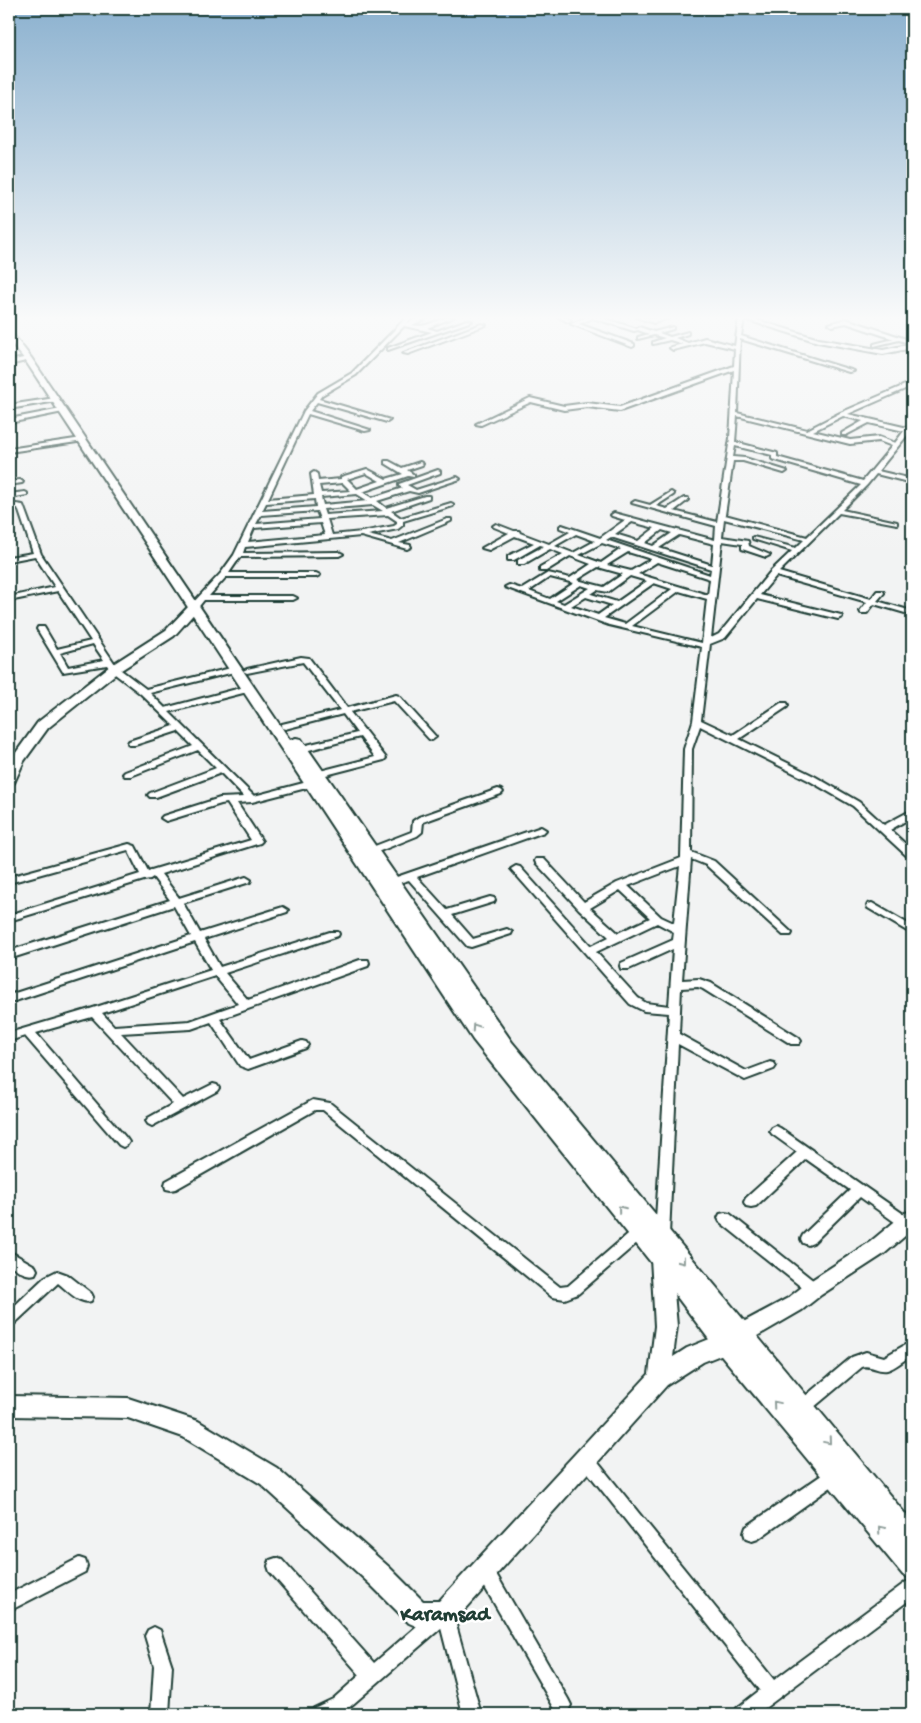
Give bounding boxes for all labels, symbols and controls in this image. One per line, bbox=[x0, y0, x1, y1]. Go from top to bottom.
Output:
one-way arrow bbox=[472, 1024, 481, 1033]
one-way arrow bbox=[617, 1205, 626, 1214]
one-way arrow bbox=[676, 1255, 685, 1264]
one-way arrow bbox=[773, 1401, 782, 1410]
one-way arrow bbox=[823, 1435, 831, 1444]
one-way arrow bbox=[877, 1525, 886, 1534]
district label: Karamsad bbox=[400, 1604, 492, 1629]

